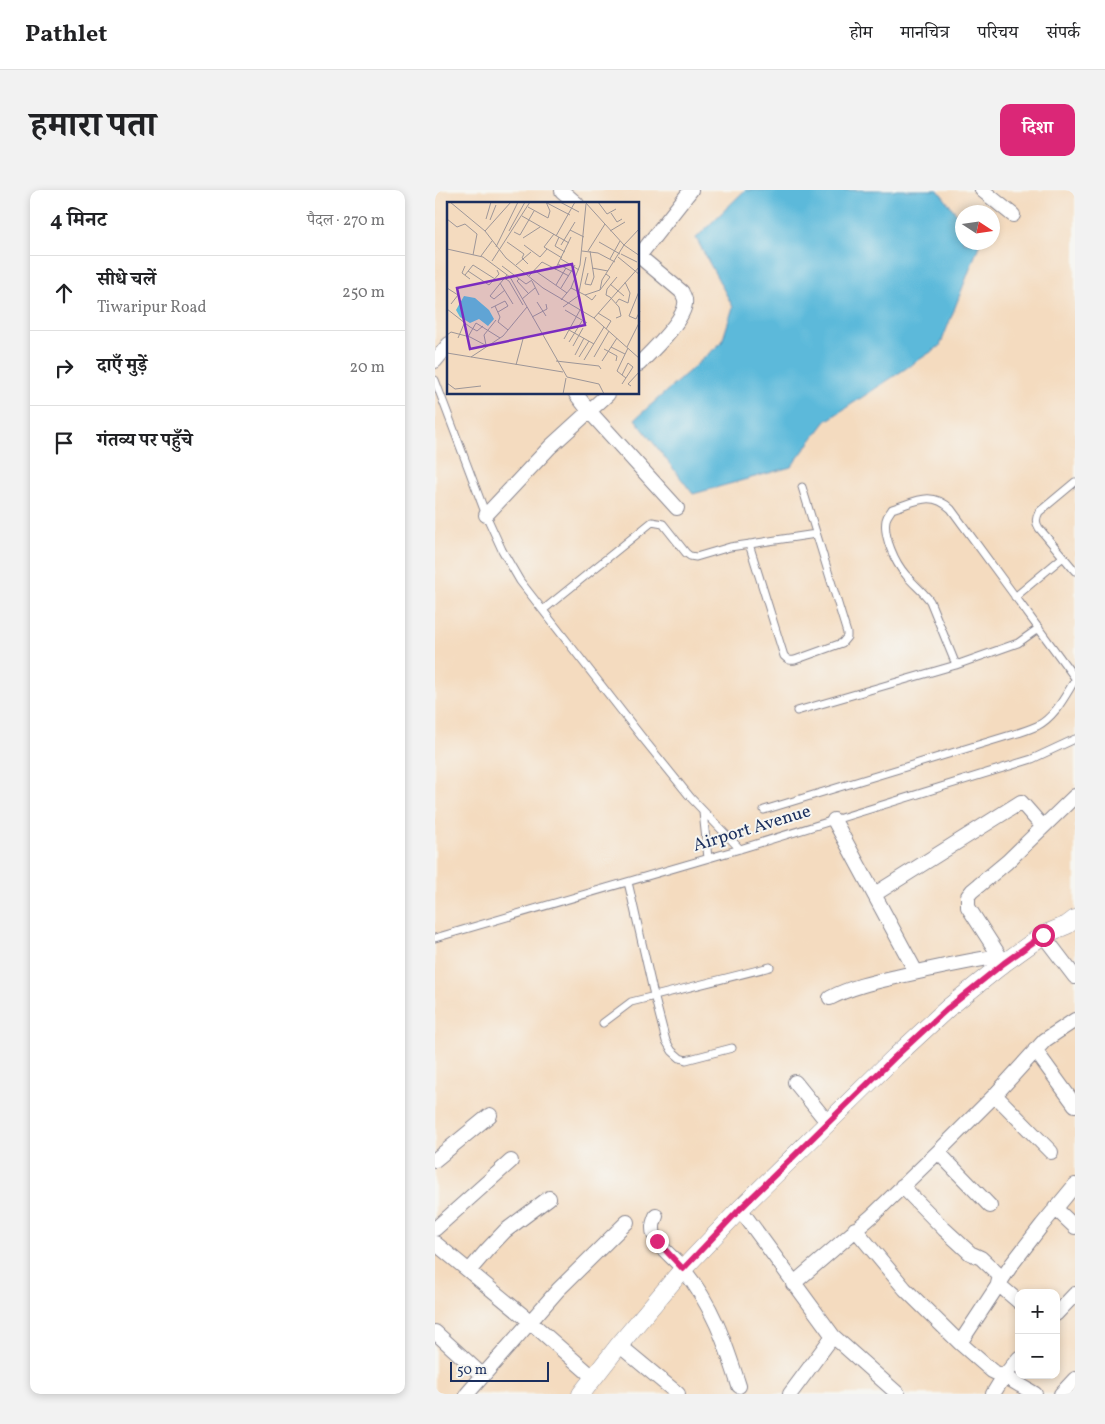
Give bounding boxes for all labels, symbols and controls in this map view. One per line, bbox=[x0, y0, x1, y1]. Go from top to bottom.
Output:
text: Pathlet bbox=[25, 18, 107, 52]
text: होम bbox=[850, 21, 873, 46]
text: मानचित्र bbox=[901, 21, 949, 46]
text: परिचय bbox=[977, 21, 1018, 46]
text: संपर्क bbox=[1046, 21, 1080, 46]
text: हमारा पता bbox=[30, 103, 156, 151]
button: दिशा bbox=[1000, 104, 1075, 156]
inset map bbox=[447, 202, 640, 395]
north arrow bbox=[955, 205, 1000, 250]
text: 4 मिनट bbox=[50, 206, 107, 235]
text: पैदल · 270 m bbox=[307, 210, 385, 232]
text: सीधे चलें bbox=[97, 267, 156, 293]
icon: ahead bbox=[50, 279, 78, 307]
text: 250 m bbox=[342, 282, 385, 304]
text: Tiwaripur Road bbox=[97, 297, 206, 319]
text: दाएँ मुड़ें bbox=[97, 353, 147, 379]
icon: right bbox=[50, 354, 78, 382]
text: 20 m bbox=[350, 357, 385, 379]
text: गंतव्य पर पहुँचे bbox=[97, 428, 192, 454]
icon: arrive bbox=[50, 429, 78, 457]
street label: Airport Avenue bbox=[690, 799, 814, 859]
route start bbox=[1032, 924, 1055, 947]
route end bbox=[646, 1230, 669, 1253]
map controls bbox=[1015, 1289, 1060, 1379]
button: + bbox=[1015, 1289, 1060, 1334]
button: − bbox=[1015, 1334, 1060, 1379]
scale bar bbox=[450, 1359, 549, 1382]
text: 50 m bbox=[457, 1361, 487, 1380]

